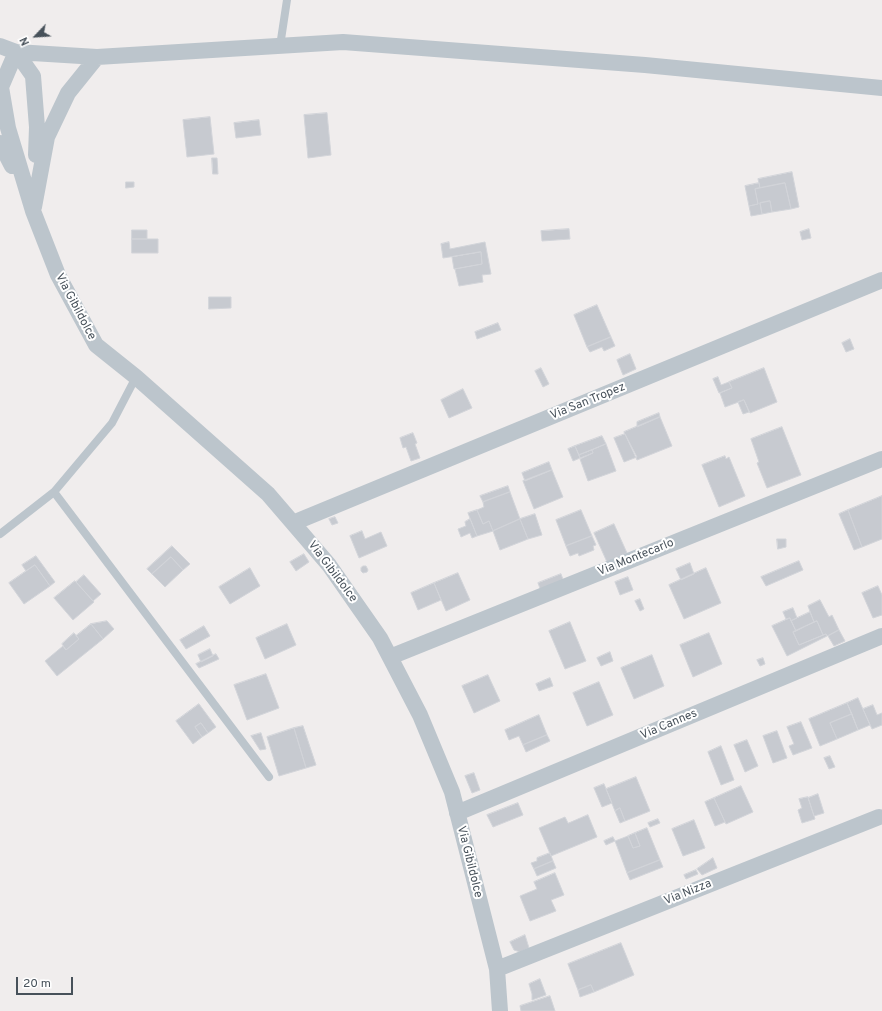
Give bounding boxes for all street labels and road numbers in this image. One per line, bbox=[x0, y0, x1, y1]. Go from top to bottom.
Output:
street label: Via Gibildolce bbox=[51, 271, 99, 343]
street label: Via San Tropez bbox=[548, 380, 628, 424]
street label: Via Montecarlo bbox=[596, 536, 676, 580]
street label: Via Gibildolce bbox=[304, 538, 360, 606]
street label: Via Cannes bbox=[639, 707, 699, 743]
street label: Via Gibildolce bbox=[453, 825, 485, 899]
street label: Via Nizza bbox=[662, 877, 714, 909]

